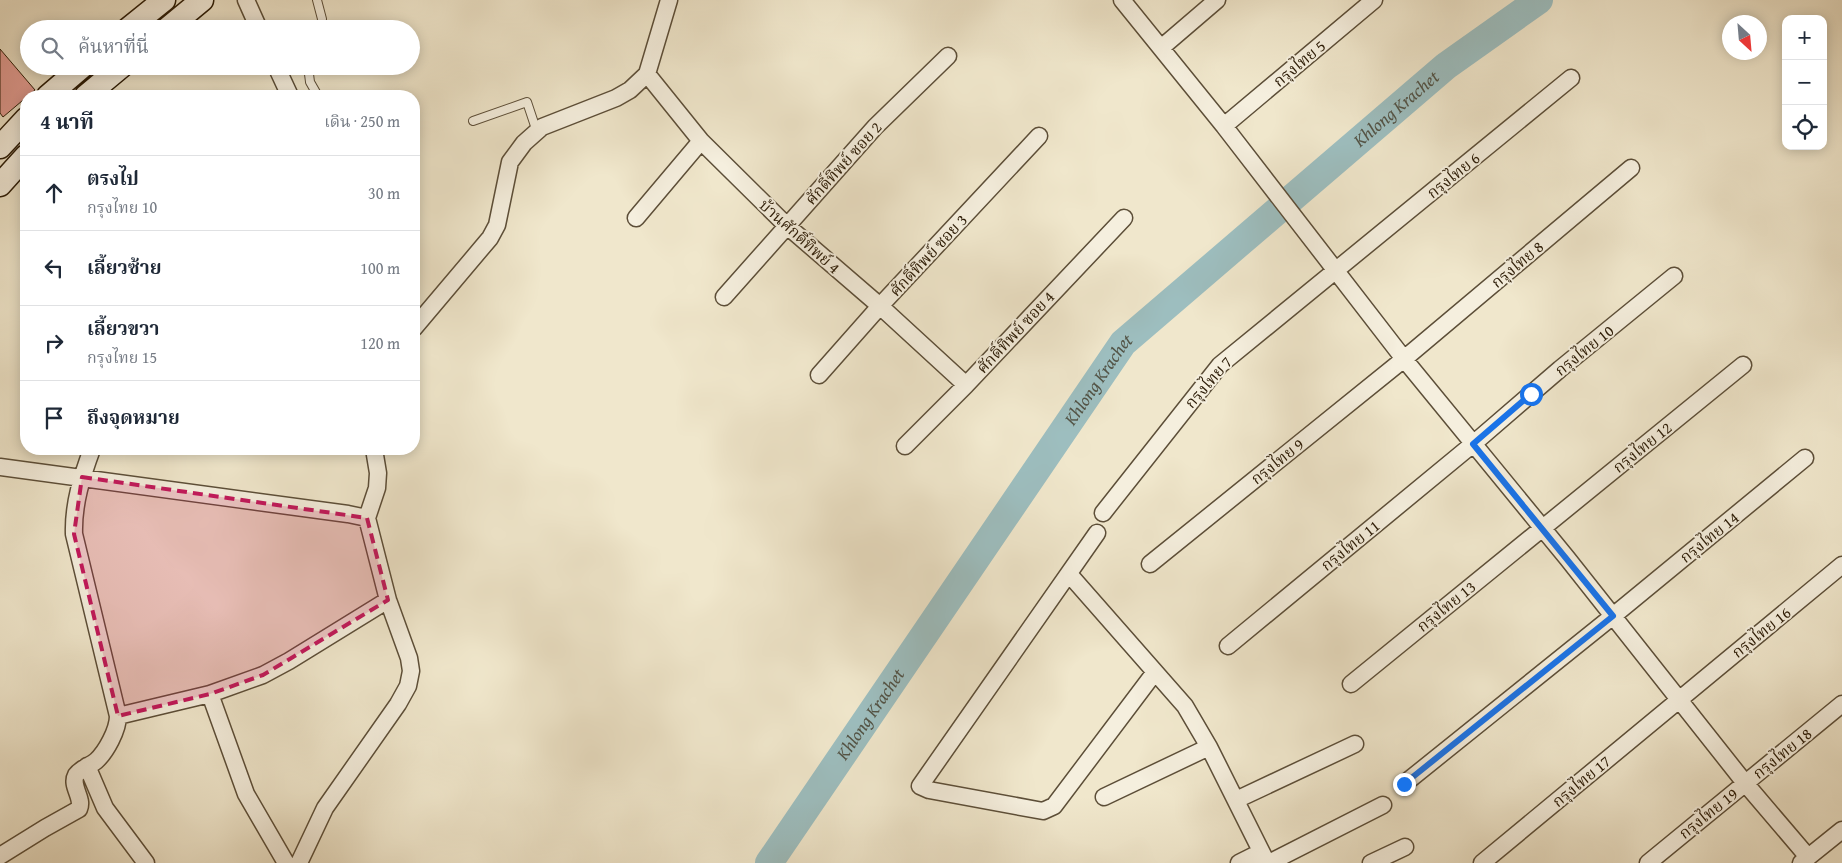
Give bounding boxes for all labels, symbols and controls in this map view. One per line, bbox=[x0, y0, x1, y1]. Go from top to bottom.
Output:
north arrow bbox=[1722, 15, 1767, 60]
map controls bbox=[1782, 15, 1827, 150]
button: + bbox=[1782, 15, 1827, 60]
search box bbox=[20, 20, 420, 75]
text: ค้นหาที่นี่ bbox=[78, 32, 149, 60]
icon: search bbox=[38, 34, 66, 62]
street label: กรุงไทย 5 bbox=[1267, 34, 1331, 92]
button: − bbox=[1782, 60, 1827, 105]
water label: Khlong Krachet bbox=[1346, 63, 1445, 154]
button: locate bbox=[1782, 105, 1827, 150]
text: 4 นาที bbox=[40, 106, 94, 137]
text: เดิน · 250 m bbox=[324, 109, 400, 133]
street label: ศักดิ์ทิพย์ ซอย 2 bbox=[799, 116, 887, 210]
street label: กรุงไทย 6 bbox=[1421, 146, 1485, 204]
text: ตรงไป bbox=[87, 164, 139, 192]
icon: ahead bbox=[40, 179, 68, 207]
text: 30 m bbox=[368, 181, 400, 205]
street label: บ้านศักดิ์ทิพย์ 4 bbox=[754, 193, 846, 279]
text: กรุงไทย 10 bbox=[87, 195, 157, 219]
street label: ศักดิ์ทิพย์ ซอย 3 bbox=[883, 208, 973, 302]
street label: กรุงไทย 8 bbox=[1485, 235, 1549, 293]
text: เลี้ยวซ้าย bbox=[87, 253, 161, 281]
icon: left bbox=[40, 254, 68, 282]
text: 100 m bbox=[360, 256, 400, 280]
street label: ศักดิ์ทิพย์ ซอย 4 bbox=[970, 285, 1060, 379]
text: เลี้ยวขวา bbox=[87, 314, 159, 342]
street label: กรุงไทย 10 bbox=[1549, 318, 1619, 381]
water label: Khlong Krachet bbox=[1056, 326, 1138, 431]
icon: right bbox=[40, 329, 68, 357]
text: 120 m bbox=[360, 331, 400, 355]
text: กรุงไทย 15 bbox=[87, 345, 157, 369]
street label: กรุงไทย 7 bbox=[1178, 350, 1238, 413]
route start bbox=[1520, 383, 1543, 406]
text: ถึงจุดหมาย bbox=[87, 403, 180, 431]
icon: arrive bbox=[40, 404, 68, 432]
street label: กรุงไทย 12 bbox=[1607, 416, 1677, 478]
street label: กรุงไทย 9 bbox=[1245, 432, 1309, 490]
street label: กรุงไทย 14 bbox=[1674, 505, 1744, 568]
street label: กรุงไทย 11 bbox=[1315, 514, 1385, 576]
street label: กรุงไทย 13 bbox=[1411, 575, 1481, 637]
street label: กรุงไทย 16 bbox=[1726, 600, 1796, 663]
water label: Khlong Krachet bbox=[828, 662, 911, 766]
street label: กรุงไทย 18 bbox=[1747, 721, 1817, 784]
street label: กรุงไทย 17 bbox=[1546, 749, 1616, 813]
route end bbox=[1393, 773, 1416, 796]
street label: กรุงไทย 19 bbox=[1673, 781, 1743, 844]

